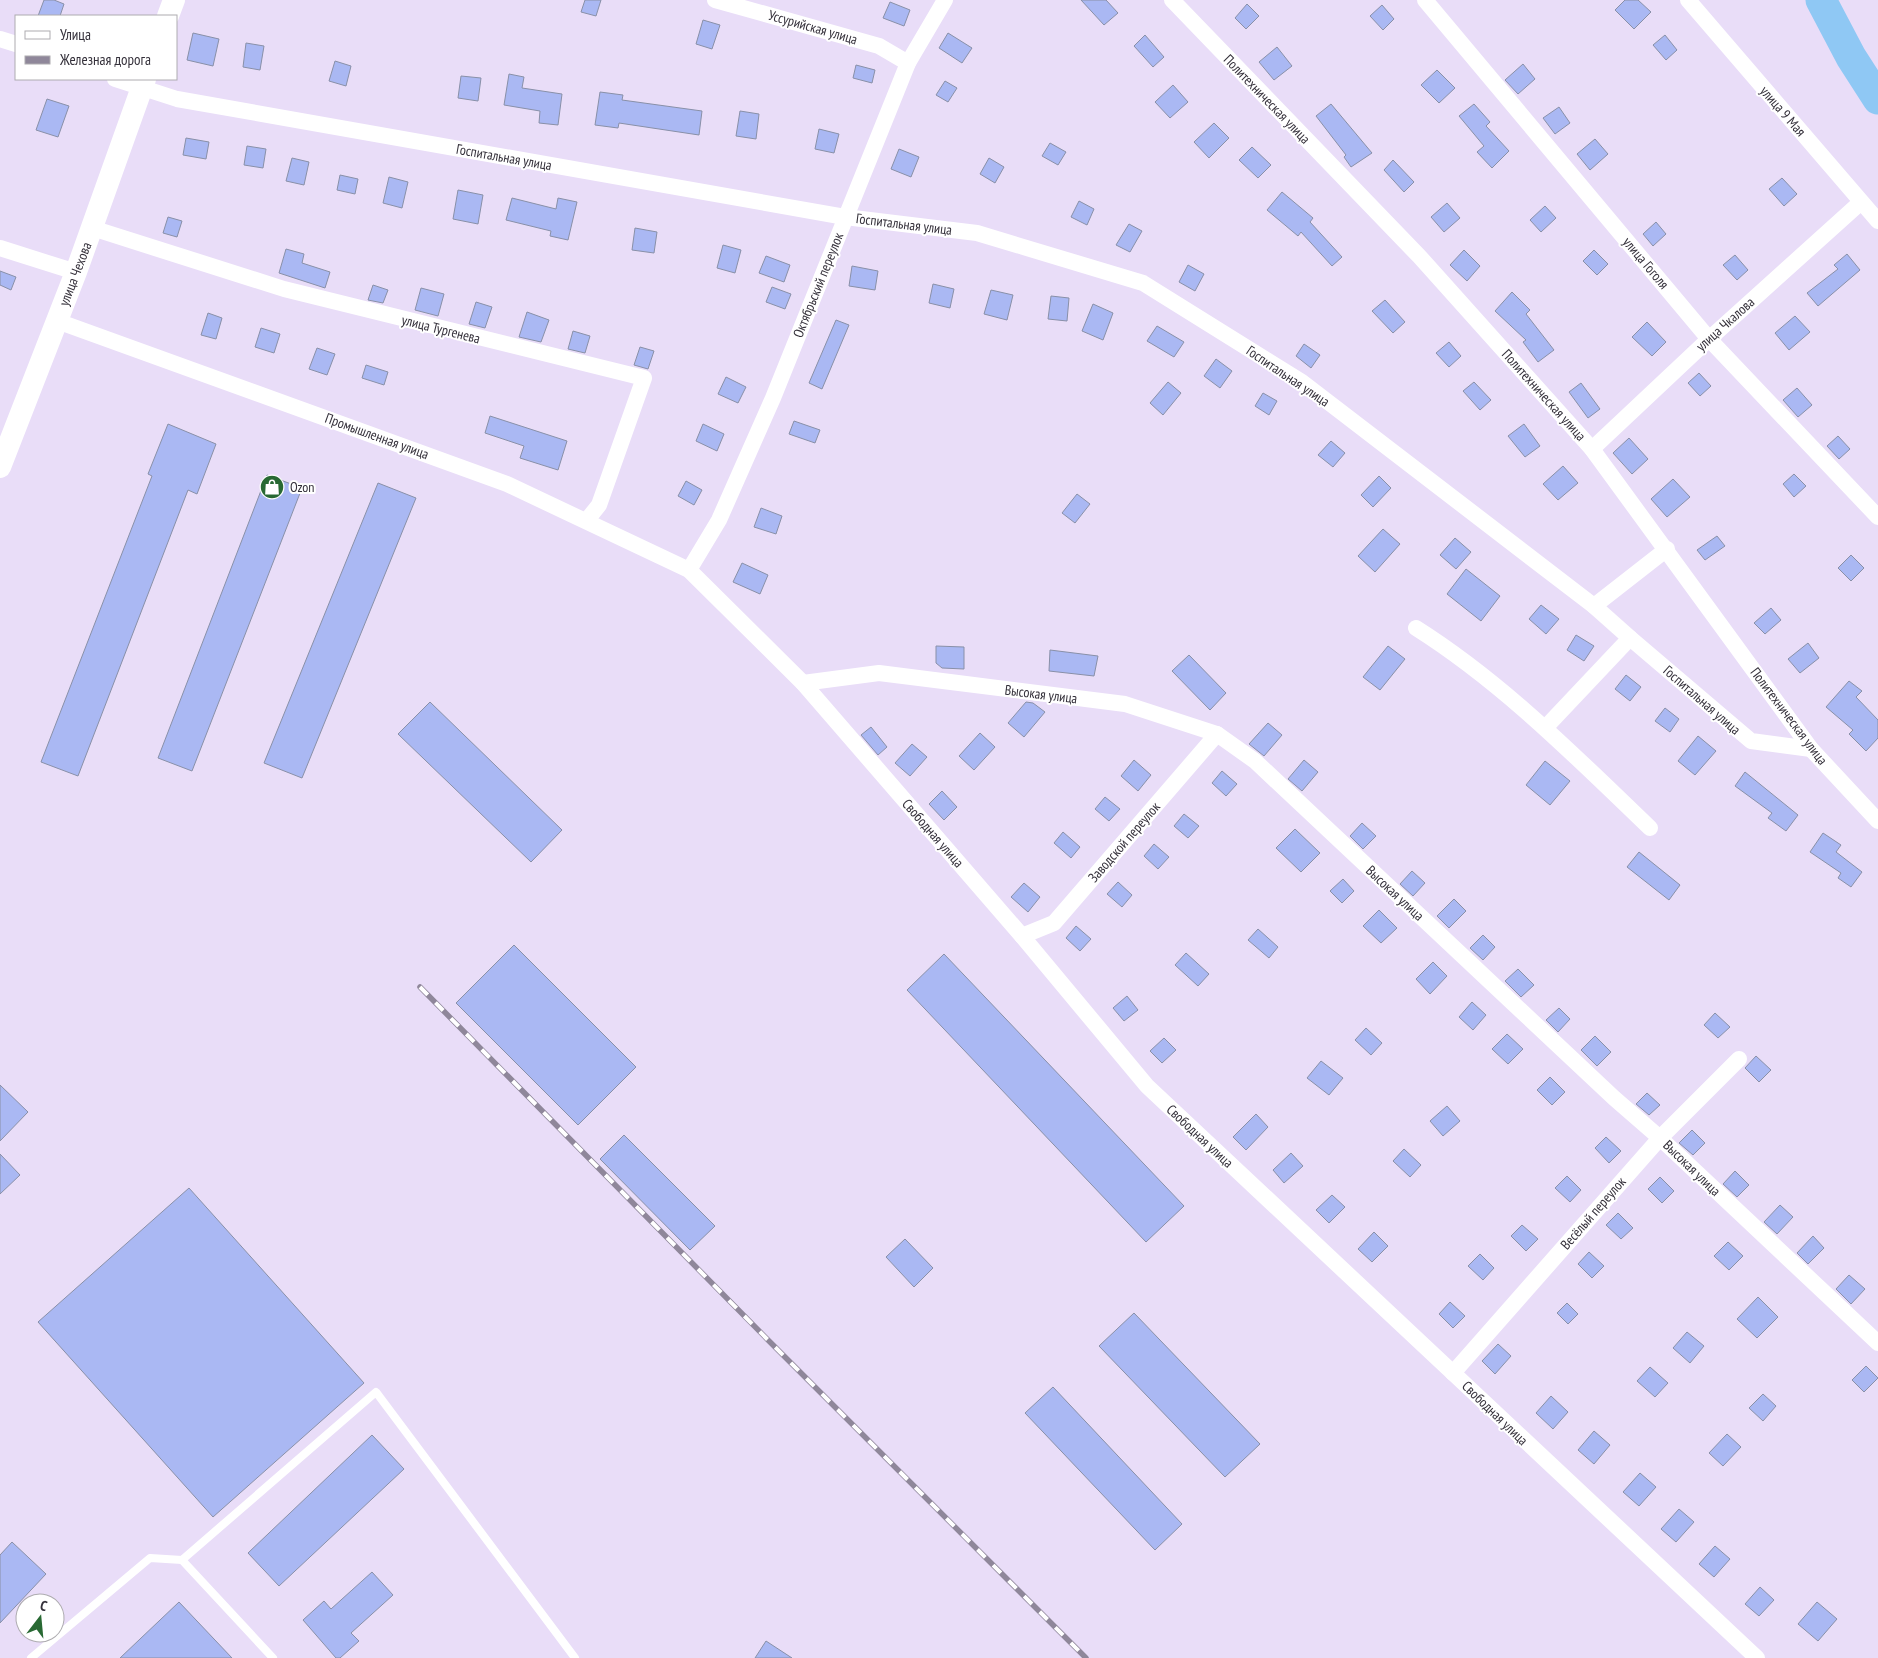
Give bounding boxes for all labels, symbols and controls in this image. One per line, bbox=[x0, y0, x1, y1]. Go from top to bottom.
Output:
street label: Уссурийская улица bbox=[766, 6, 860, 48]
legend bbox=[15, 15, 178, 80]
text: Улица bbox=[60, 25, 91, 44]
text: Железная дорога bbox=[59, 50, 151, 69]
street label: Политехническая улица bbox=[1220, 51, 1314, 147]
street label: улица 9 Мая bbox=[1756, 82, 1810, 140]
street label: Госпитальная улица bbox=[455, 140, 553, 174]
street label: Госпитальная улица bbox=[855, 209, 953, 239]
street label: Октябрьский переулок bbox=[789, 229, 847, 340]
street label: улица Гоголя bbox=[1619, 233, 1673, 293]
street label: улица Чехова bbox=[55, 240, 95, 308]
street label: улица Чкалова bbox=[1692, 293, 1758, 355]
street label: улица Тургенева bbox=[400, 311, 482, 347]
street label: Госпитальная улица bbox=[1243, 342, 1333, 410]
street label: Политехническая улица bbox=[1498, 345, 1590, 445]
street label: Промышленная улица bbox=[323, 409, 431, 463]
shop icon: Ozon bbox=[259, 474, 285, 500]
place label: Ozon bbox=[290, 478, 315, 496]
street label: Госпитальная улица bbox=[1660, 661, 1744, 739]
street label: Политехническая улица bbox=[1746, 664, 1832, 768]
street label: Высокая улица bbox=[1004, 681, 1078, 707]
street label: Свободная улица bbox=[898, 795, 968, 871]
street label: Заводской переулок bbox=[1084, 798, 1164, 886]
street label: Высокая улица bbox=[1362, 862, 1428, 924]
street label: Свободная улица bbox=[1163, 1100, 1237, 1172]
street label: Высокая улица bbox=[1660, 1136, 1724, 1200]
street label: Весёлый переулок bbox=[1556, 1172, 1630, 1253]
street label: Свободная улица bbox=[1458, 1377, 1532, 1449]
north arrow bbox=[15, 1593, 65, 1643]
text: С bbox=[38, 1596, 50, 1615]

